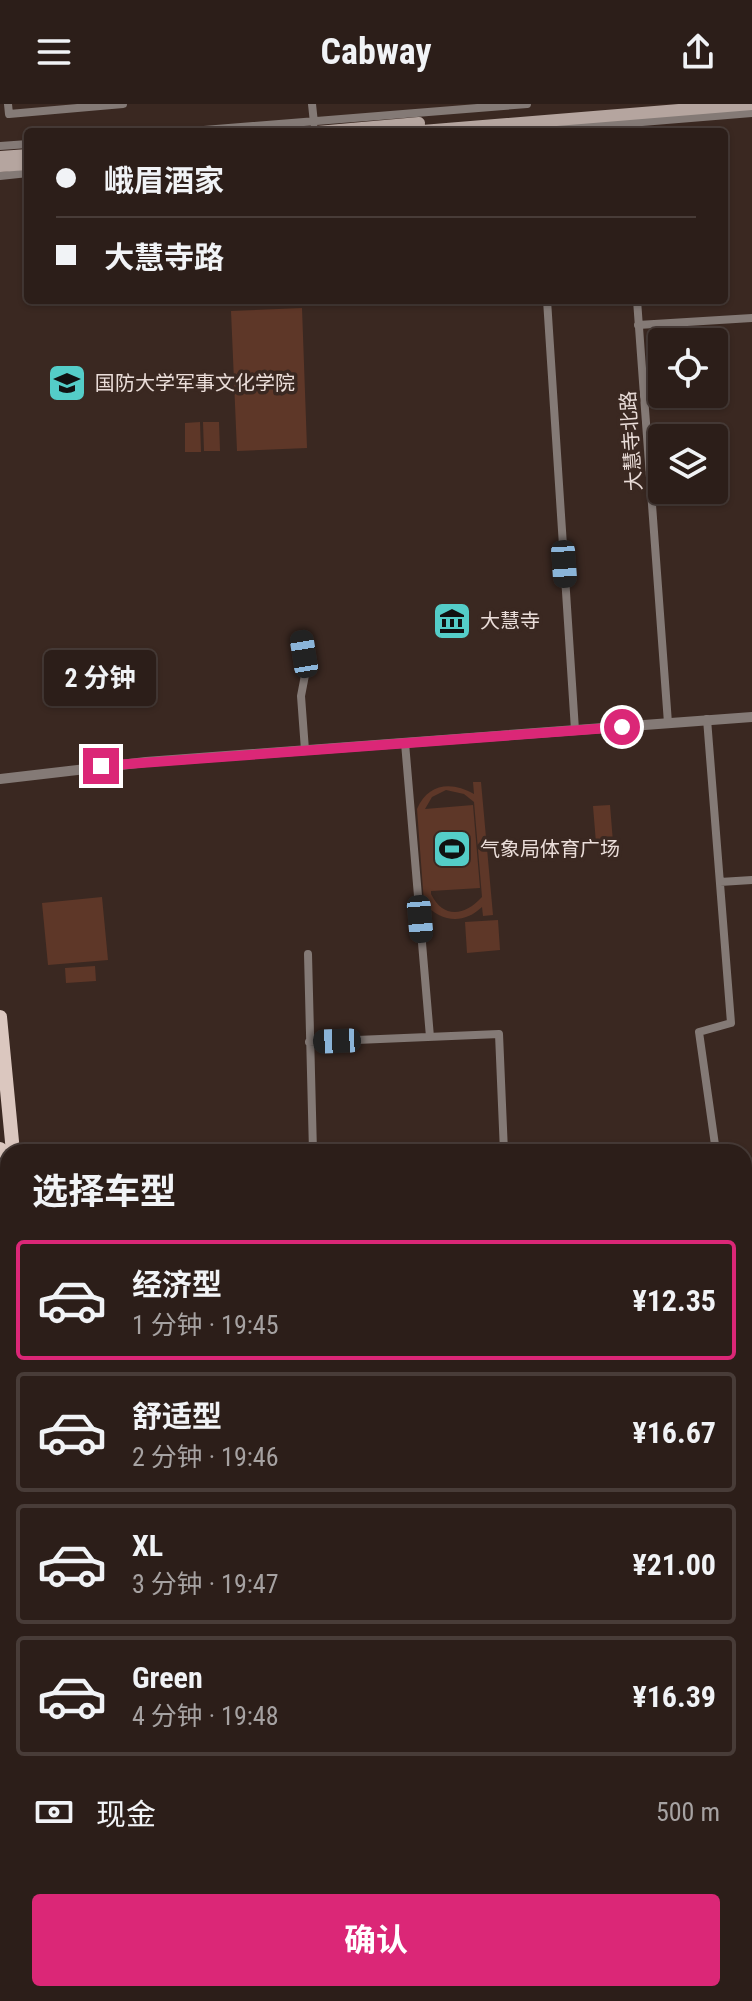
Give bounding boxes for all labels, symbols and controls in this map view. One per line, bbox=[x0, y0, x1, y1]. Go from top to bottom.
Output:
icon: menu bbox=[32, 30, 76, 74]
icon: share bbox=[676, 30, 720, 74]
text: Cabway bbox=[321, 31, 431, 73]
text: 峨眉酒家 bbox=[104, 163, 224, 198]
text: 大慧寺路 bbox=[104, 240, 224, 275]
map controls bbox=[648, 328, 728, 504]
button: locate bbox=[648, 328, 728, 408]
school or university icon: 国防大学军事文化学院 bbox=[46, 362, 88, 404]
place label: 国防大学军事文化学院 bbox=[95, 371, 295, 395]
street label: 大慧寺北路 bbox=[616, 390, 646, 492]
button: layers bbox=[648, 424, 728, 504]
car bbox=[550, 539, 578, 589]
museum icon: 大慧寺 bbox=[431, 600, 473, 642]
place label: 大慧寺 bbox=[480, 609, 540, 633]
car bbox=[288, 628, 320, 680]
callout: 2 分钟 bbox=[45, 650, 157, 706]
text: 2 分钟 bbox=[64, 663, 136, 693]
route start bbox=[604, 709, 640, 745]
route end bbox=[83, 748, 119, 784]
sports icon: 气象局体育广场 bbox=[431, 828, 473, 870]
place label: 气象局体育广场 bbox=[480, 837, 620, 861]
car bbox=[406, 894, 434, 944]
car bbox=[313, 1028, 361, 1054]
text: 选择车型 bbox=[32, 1171, 176, 1213]
icon: car bbox=[36, 1264, 108, 1336]
text: 经济型 bbox=[132, 1267, 222, 1302]
text: ¥12.35 bbox=[632, 1283, 716, 1318]
text: 1 分钟 · 19:45 bbox=[132, 1310, 278, 1340]
icon: car bbox=[36, 1396, 108, 1468]
text: 舒适型 bbox=[132, 1399, 222, 1434]
text: ¥16.67 bbox=[632, 1415, 716, 1450]
text: 2 分钟 · 19:46 bbox=[132, 1442, 278, 1472]
icon: car bbox=[36, 1528, 108, 1600]
text: XL bbox=[132, 1528, 163, 1563]
text: ¥21.00 bbox=[632, 1547, 716, 1582]
text: 3 分钟 · 19:47 bbox=[132, 1569, 278, 1599]
icon: car bbox=[36, 1660, 108, 1732]
text: Green bbox=[132, 1660, 203, 1695]
text: ¥16.39 bbox=[632, 1679, 716, 1714]
text: 4 分钟 · 19:48 bbox=[132, 1701, 278, 1731]
icon: cash bbox=[32, 1790, 76, 1834]
text: 现金 bbox=[96, 1797, 156, 1832]
text: 500 m bbox=[656, 1797, 720, 1827]
button: 确认 bbox=[32, 1894, 720, 1986]

